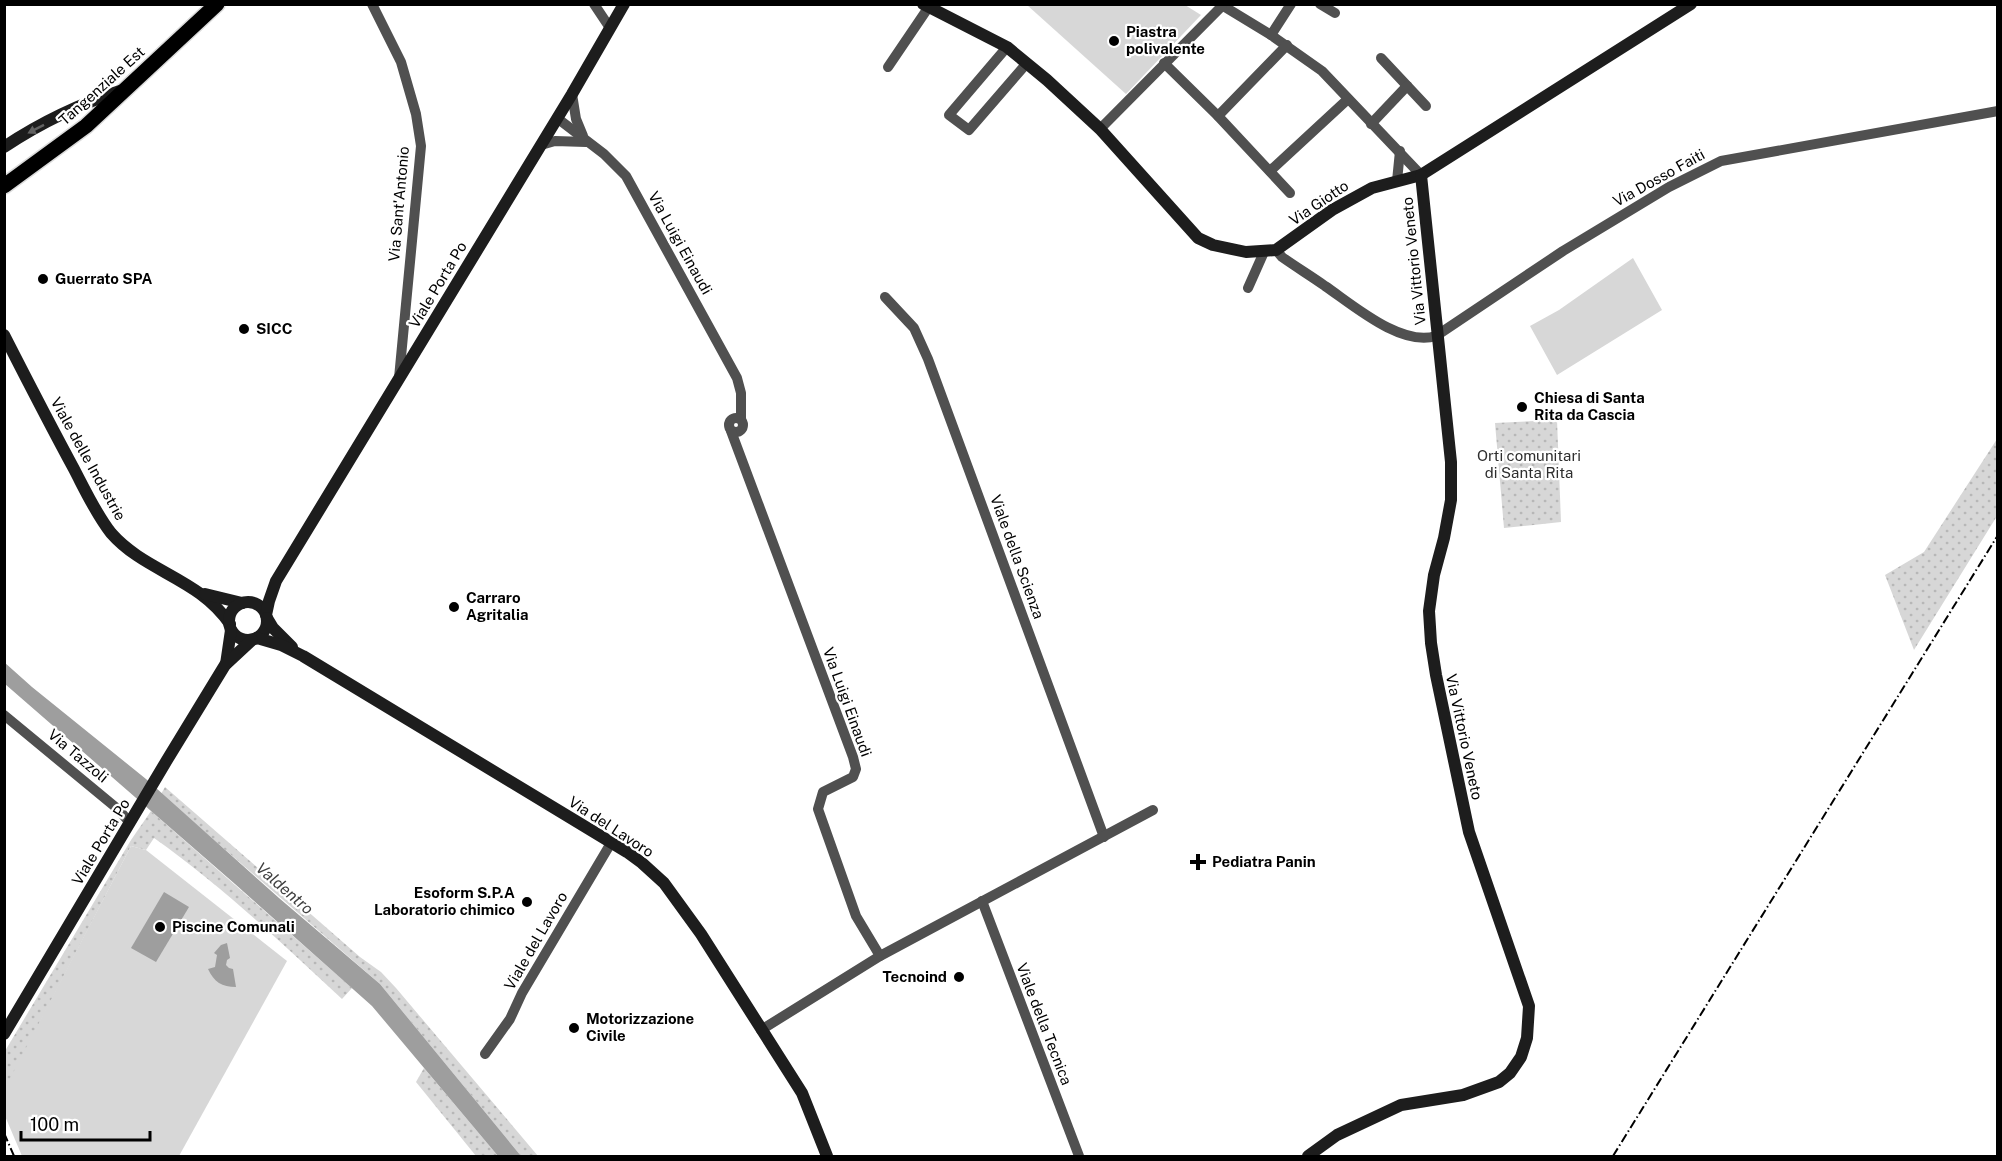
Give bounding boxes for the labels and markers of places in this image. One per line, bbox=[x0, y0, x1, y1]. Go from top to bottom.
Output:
place label: Piastra polivalente bbox=[1126, 23, 1205, 57]
marker: Piastra polivalente bbox=[1107, 34, 1121, 48]
place label: Guerrato SPA bbox=[55, 270, 152, 287]
marker: Guerrato SPA bbox=[36, 272, 50, 286]
place label: SICC bbox=[256, 320, 293, 337]
marker: SICC bbox=[237, 322, 251, 336]
place label: Chiesa di Santa Rita da Cascia bbox=[1534, 389, 1645, 423]
marker: Chiesa di Santa Rita da Cascia bbox=[1515, 400, 1529, 414]
place label: Carraro Agritalia bbox=[466, 589, 528, 623]
marker: Carraro Agritalia bbox=[447, 600, 461, 614]
marker: Pediatra Panin bbox=[1189, 853, 1207, 871]
place label: Pediatra Panin bbox=[1212, 853, 1316, 870]
place label: Esoform S.P.A Laboratorio chimico bbox=[374, 884, 515, 918]
marker: Esoform S.P.A Laboratorio chimico bbox=[520, 895, 534, 909]
place label: Piscine Comunali bbox=[172, 918, 295, 935]
marker: Piscine Comunali bbox=[153, 920, 167, 934]
place label: Tecnoind bbox=[882, 968, 947, 985]
marker: Tecnoind bbox=[952, 970, 966, 984]
place label: Motorizzazione Civile bbox=[586, 1010, 694, 1044]
marker: Motorizzazione Civile bbox=[567, 1021, 581, 1035]

